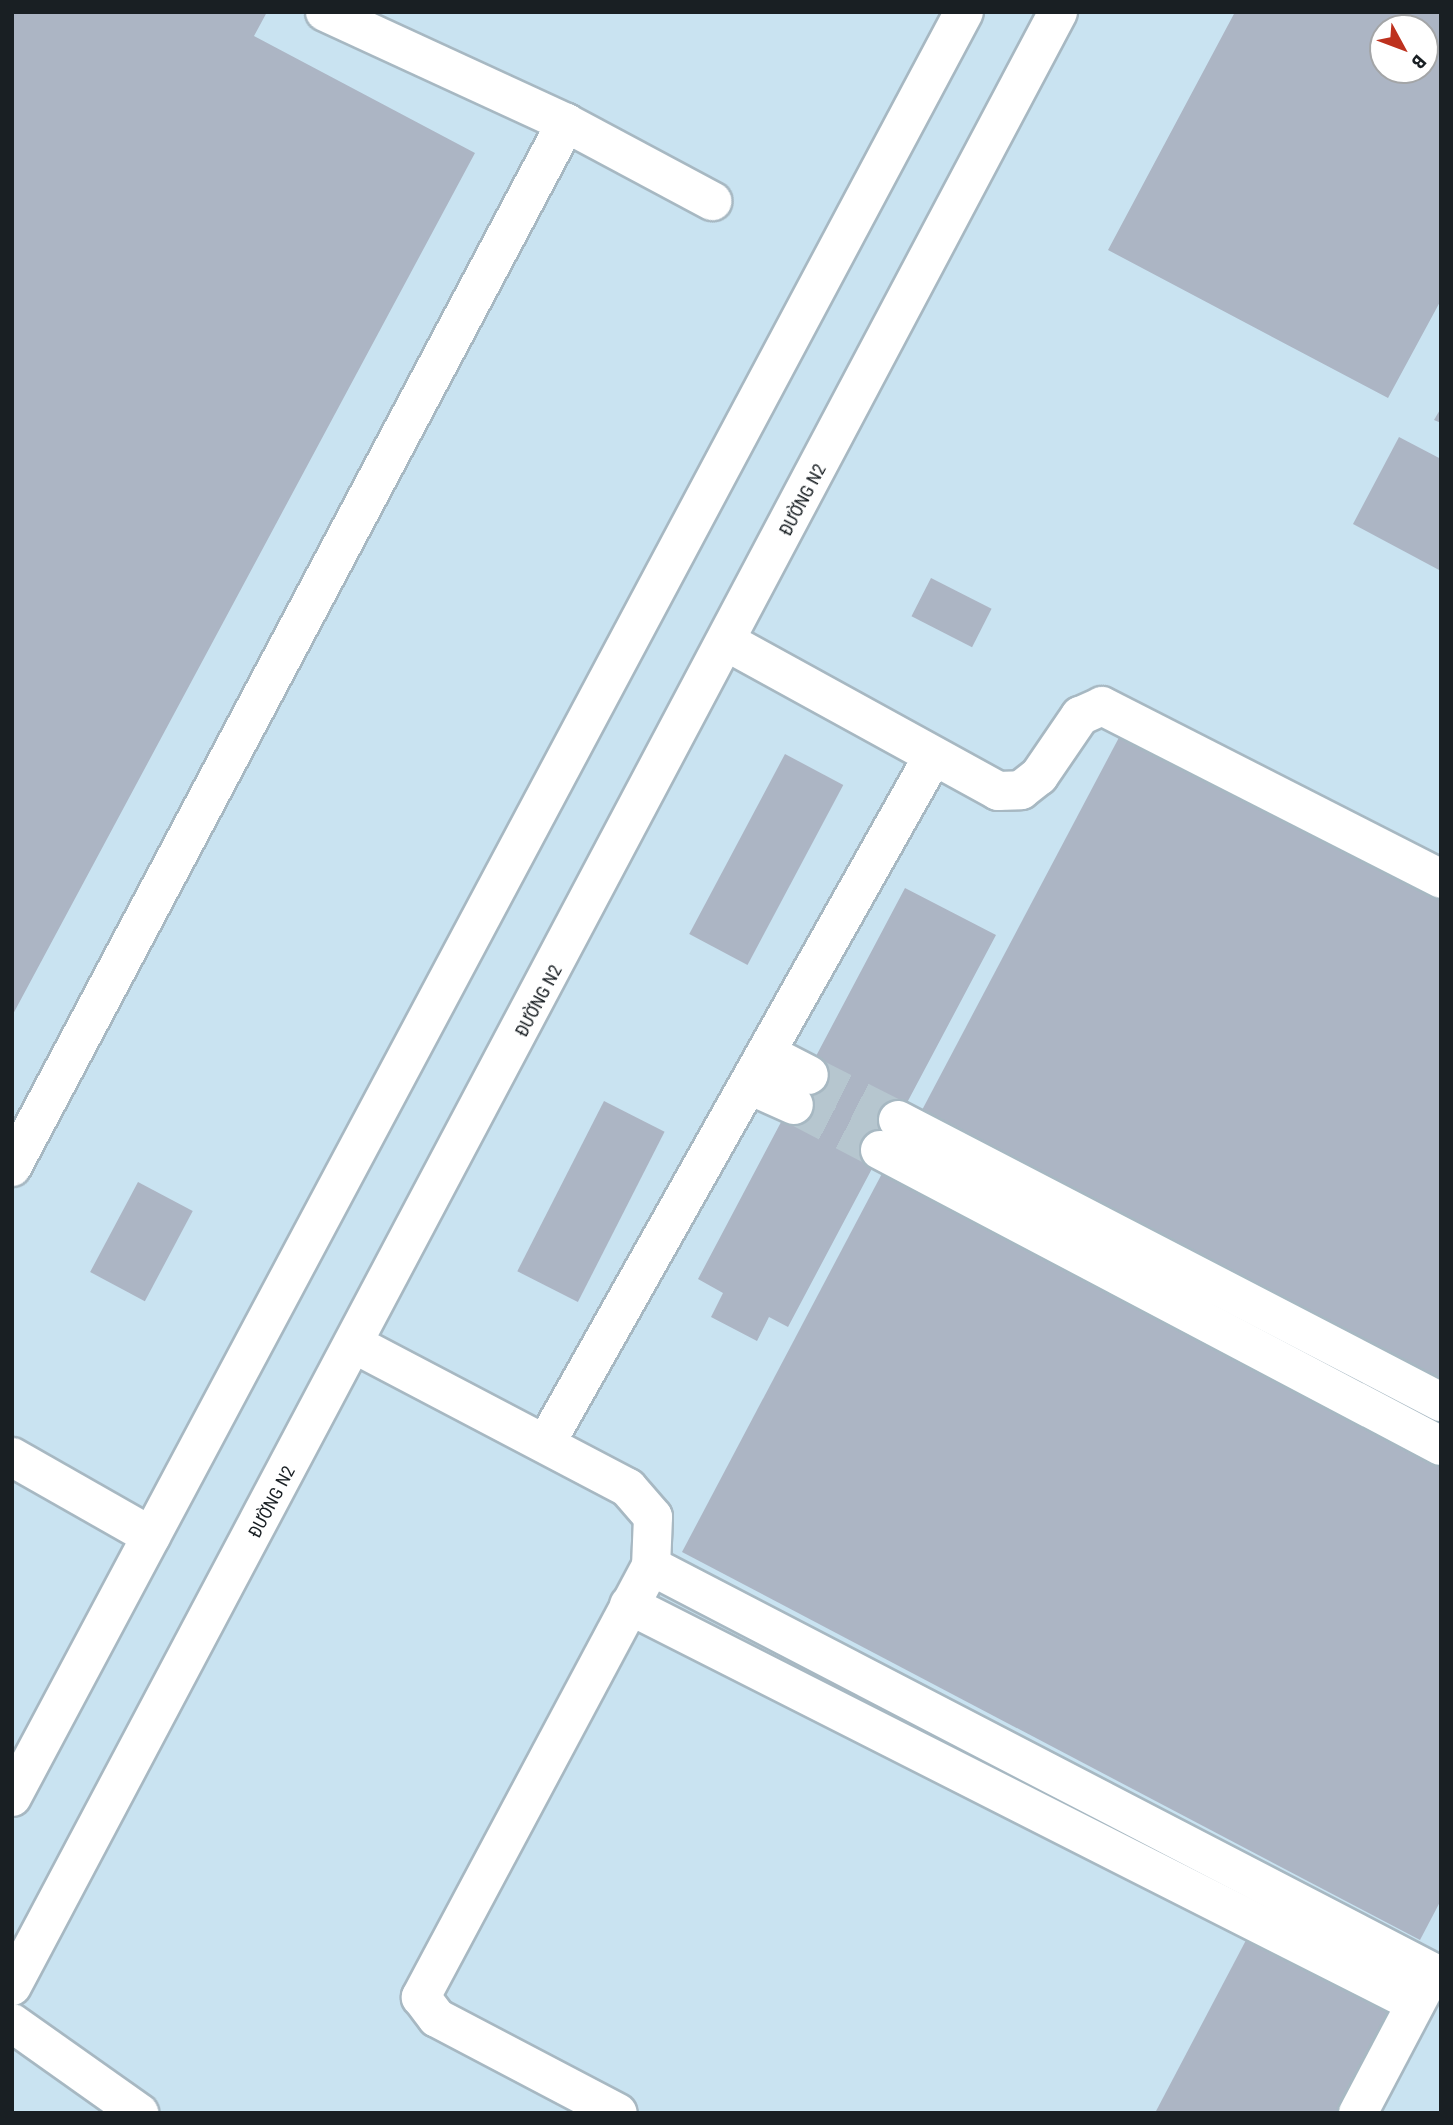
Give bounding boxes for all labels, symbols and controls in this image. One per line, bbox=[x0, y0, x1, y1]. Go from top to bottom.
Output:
north arrow bbox=[1369, 14, 1439, 84]
text: B bbox=[1407, 50, 1431, 73]
street label: ĐƯỜNG N2 bbox=[775, 460, 831, 540]
street label: ĐƯỜNG N2 bbox=[511, 961, 567, 1041]
street label: ĐƯỜNG N2 bbox=[244, 1462, 300, 1542]

